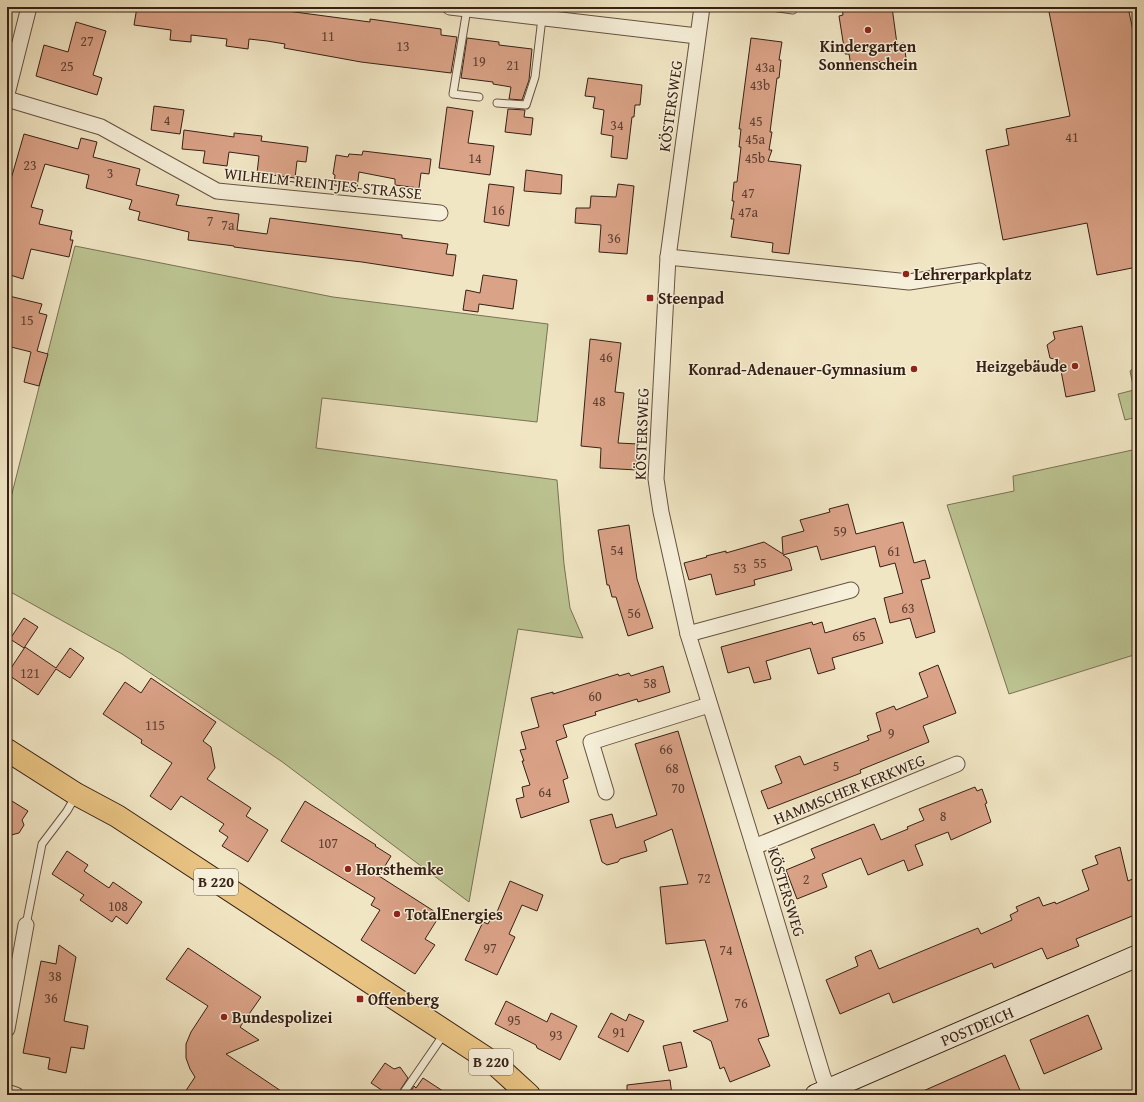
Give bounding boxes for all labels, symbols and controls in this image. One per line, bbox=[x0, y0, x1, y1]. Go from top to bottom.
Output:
marker: Kindergarten Sonnenschein bbox=[863, 25, 873, 35]
house number: 11 bbox=[321, 26, 335, 46]
house number: 27 bbox=[80, 31, 94, 51]
place label: Kindergarten Sonnenschein bbox=[819, 34, 918, 76]
house number: 13 bbox=[396, 36, 410, 56]
house number: 19 bbox=[472, 51, 486, 71]
house number: 21 bbox=[506, 55, 520, 75]
house number: 25 bbox=[60, 56, 74, 76]
house number: 43a bbox=[755, 57, 775, 77]
street label: KÖSTERSWEG bbox=[652, 58, 688, 153]
house number: 43b bbox=[750, 75, 770, 95]
house number: 4 bbox=[164, 110, 171, 130]
house number: 45 bbox=[749, 111, 763, 131]
house number: 34 bbox=[610, 115, 624, 135]
house number: 41 bbox=[1065, 127, 1079, 147]
house number: 45a bbox=[745, 129, 765, 149]
house number: 14 bbox=[468, 148, 482, 168]
house number: 45b bbox=[745, 148, 765, 168]
house number: 23 bbox=[23, 155, 37, 175]
street label: WILHELM-REINTJES-STRASSE bbox=[223, 161, 423, 205]
house number: 3 bbox=[107, 163, 113, 183]
house number: 47 bbox=[741, 183, 755, 203]
house number: 16 bbox=[491, 200, 505, 220]
house number: 47a bbox=[738, 202, 758, 222]
house number: 7 bbox=[207, 211, 214, 231]
house number: 7a bbox=[221, 215, 235, 235]
house number: 36 bbox=[607, 228, 621, 248]
place label: Lehrerparkplatz bbox=[914, 262, 1032, 286]
marker: Lehrerparkplatz bbox=[901, 269, 911, 279]
place label: Steenpad bbox=[658, 286, 725, 310]
marker: Steenpad bbox=[645, 293, 655, 303]
house number: 15 bbox=[20, 310, 34, 330]
house number: 46 bbox=[599, 347, 613, 367]
place label: Heizgebäude bbox=[976, 354, 1067, 378]
place label: Konrad-Adenauer-Gymnasium bbox=[688, 357, 906, 381]
marker: Heizgebäude bbox=[1070, 361, 1080, 371]
marker: Konrad-Adenauer-Gymnasium bbox=[909, 364, 919, 374]
street label: KÖSTERSWEG bbox=[627, 387, 655, 481]
house number: 48 bbox=[592, 391, 606, 411]
house number: 59 bbox=[833, 521, 847, 541]
house number: 54 bbox=[610, 540, 624, 560]
house number: 61 bbox=[887, 541, 901, 561]
house number: 55 bbox=[753, 553, 767, 573]
house number: 53 bbox=[733, 558, 747, 578]
house number: 63 bbox=[901, 598, 915, 618]
house number: 56 bbox=[627, 603, 641, 623]
house number: 65 bbox=[852, 626, 866, 646]
house number: 121 bbox=[20, 663, 40, 683]
house number: 58 bbox=[643, 673, 657, 693]
house number: 60 bbox=[588, 686, 602, 706]
house number: 115 bbox=[145, 715, 165, 735]
house number: 9 bbox=[888, 723, 895, 743]
house number: 66 bbox=[659, 739, 673, 759]
street label: HAMMSCHER KERKWEG bbox=[769, 747, 929, 830]
house number: 5 bbox=[833, 756, 839, 776]
house number: 68 bbox=[665, 758, 679, 778]
house number: 70 bbox=[671, 778, 685, 798]
house number: 64 bbox=[538, 782, 552, 802]
house number: 8 bbox=[940, 806, 947, 826]
house number: 107 bbox=[318, 833, 338, 853]
street label: KÖSTERSWEG bbox=[762, 844, 812, 940]
place label: Horsthemke bbox=[356, 857, 444, 881]
marker: Horsthemke bbox=[343, 864, 353, 874]
house number: 72 bbox=[697, 868, 711, 888]
road number: B 220 bbox=[194, 869, 238, 895]
house number: 2 bbox=[803, 869, 809, 889]
house number: 108 bbox=[108, 896, 128, 916]
place label: TotalEnergies bbox=[405, 902, 503, 926]
marker: TotalEnergies bbox=[392, 909, 402, 919]
house number: 97 bbox=[483, 938, 497, 958]
house number: 74 bbox=[719, 940, 733, 960]
house number: 38 bbox=[48, 966, 62, 986]
place label: Offenberg bbox=[368, 987, 440, 1011]
house number: 36 bbox=[44, 988, 58, 1008]
house number: 76 bbox=[734, 993, 748, 1013]
marker: Offenberg bbox=[355, 994, 365, 1004]
street label: POSTDEICH bbox=[937, 1000, 1018, 1052]
place label: Bundespolizei bbox=[232, 1005, 332, 1029]
house number: 95 bbox=[507, 1010, 521, 1030]
marker: Bundespolizei bbox=[219, 1012, 229, 1022]
house number: 91 bbox=[612, 1022, 626, 1042]
house number: 93 bbox=[549, 1025, 563, 1045]
road number: B 220 bbox=[469, 1049, 513, 1075]

